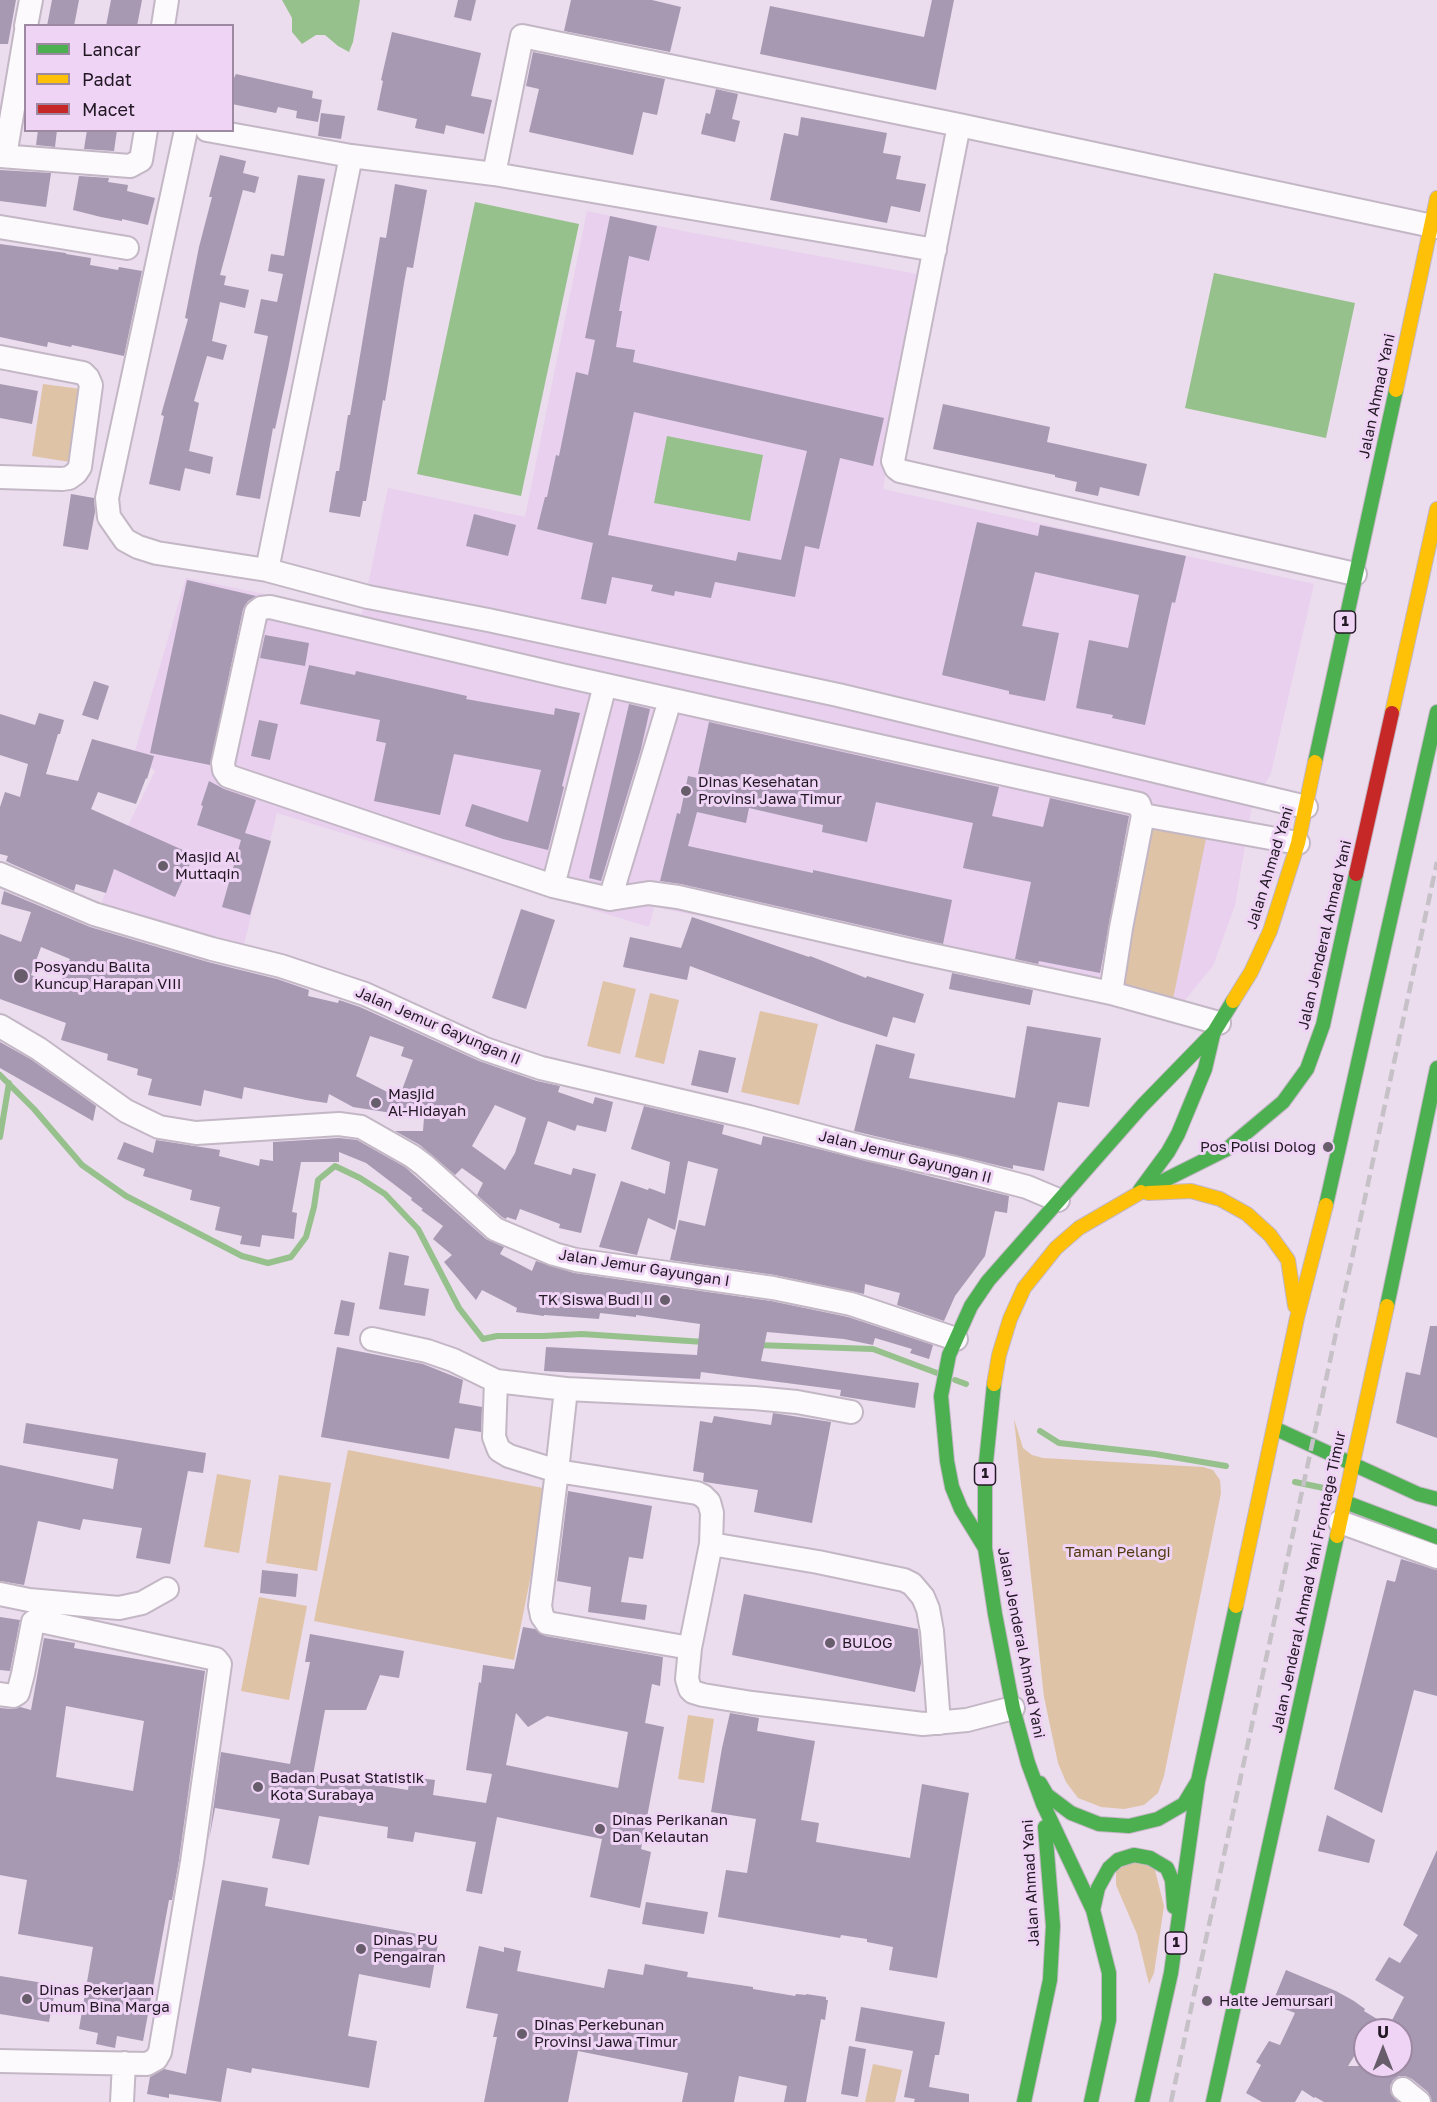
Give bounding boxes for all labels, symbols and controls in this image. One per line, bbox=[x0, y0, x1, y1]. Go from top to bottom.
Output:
legend bbox=[24, 24, 234, 132]
text: Lancar bbox=[82, 38, 141, 60]
text: Padat bbox=[82, 68, 132, 90]
text: Macet bbox=[82, 98, 135, 120]
street label: Jalan Ahmad Yani bbox=[1355, 332, 1399, 460]
road number: 1 bbox=[1334, 611, 1356, 633]
place label: Dinas Kesehatan Provinsi Jawa Timur bbox=[698, 773, 842, 808]
marker: Dinas Kesehatan Provinsi Jawa Timur bbox=[679, 784, 693, 798]
street label: Jalan Ahmad Yani bbox=[1243, 805, 1297, 931]
street label: Jalan Jenderal Ahmad Yani bbox=[1294, 838, 1356, 1032]
place label: Masjid Al Muttaqin bbox=[175, 848, 240, 883]
marker: Masjid Al Muttaqin bbox=[156, 859, 170, 873]
place label: Posyandu Balita Kuncup Harapan VIII bbox=[34, 958, 181, 993]
marker: Posyandu Balita Kuncup Harapan VIII bbox=[12, 967, 30, 985]
street label: Jalan Jemur Gayungan II bbox=[353, 983, 523, 1069]
place label: Masjid Al-Hidayah bbox=[388, 1085, 466, 1120]
marker: Masjid Al-Hidayah bbox=[369, 1096, 383, 1110]
street label: Jalan Jemur Gayungan II bbox=[817, 1127, 993, 1187]
place label: Pos Polisi Dolog bbox=[1200, 1138, 1316, 1156]
marker: Pos Polisi Dolog bbox=[1321, 1140, 1335, 1154]
street label: Jalan Jemur Gayungan I bbox=[557, 1246, 731, 1290]
place label: TK Siswa Budi II bbox=[538, 1291, 653, 1309]
marker: TK Siswa Budi II bbox=[658, 1293, 672, 1307]
street label: Jalan Jenderal Ahmad Yani Frontage Timur bbox=[1268, 1429, 1350, 1735]
road number: 1 bbox=[974, 1463, 996, 1485]
park label: Taman Pelangi bbox=[1065, 1543, 1171, 1561]
street label: Jalan Jenderal Ahmad Yani bbox=[994, 1546, 1048, 1740]
place label: BULOG bbox=[842, 1634, 893, 1652]
marker: BULOG bbox=[823, 1636, 837, 1650]
place label: Badan Pusat Statistik Kota Surabaya bbox=[270, 1769, 424, 1804]
marker: Badan Pusat Statistik Kota Surabaya bbox=[251, 1780, 265, 1794]
place label: Dinas Perikanan Dan Kelautan bbox=[612, 1811, 728, 1846]
street label: Jalan Ahmad Yani bbox=[1019, 1819, 1043, 1947]
marker: Dinas Perikanan Dan Kelautan bbox=[593, 1822, 607, 1836]
place label: Dinas PU Pengairan bbox=[373, 1931, 446, 1966]
road number: 1 bbox=[1166, 1932, 1186, 1954]
marker: Dinas PU Pengairan bbox=[354, 1942, 368, 1956]
place label: Dinas Pekerjaan Umum Bina Marga bbox=[39, 1981, 170, 2016]
marker: Dinas Pekerjaan Umum Bina Marga bbox=[20, 1992, 34, 2006]
place label: Halte Jemursari bbox=[1219, 1992, 1333, 2010]
marker: Halte Jemursari bbox=[1200, 1994, 1214, 2008]
place label: Dinas Perkebunan Provinsi Jawa Timur bbox=[534, 2016, 678, 2051]
north arrow bbox=[1353, 2018, 1413, 2078]
text: U bbox=[1377, 2022, 1389, 2042]
marker: Dinas Perkebunan Provinsi Jawa Timur bbox=[515, 2027, 529, 2041]

